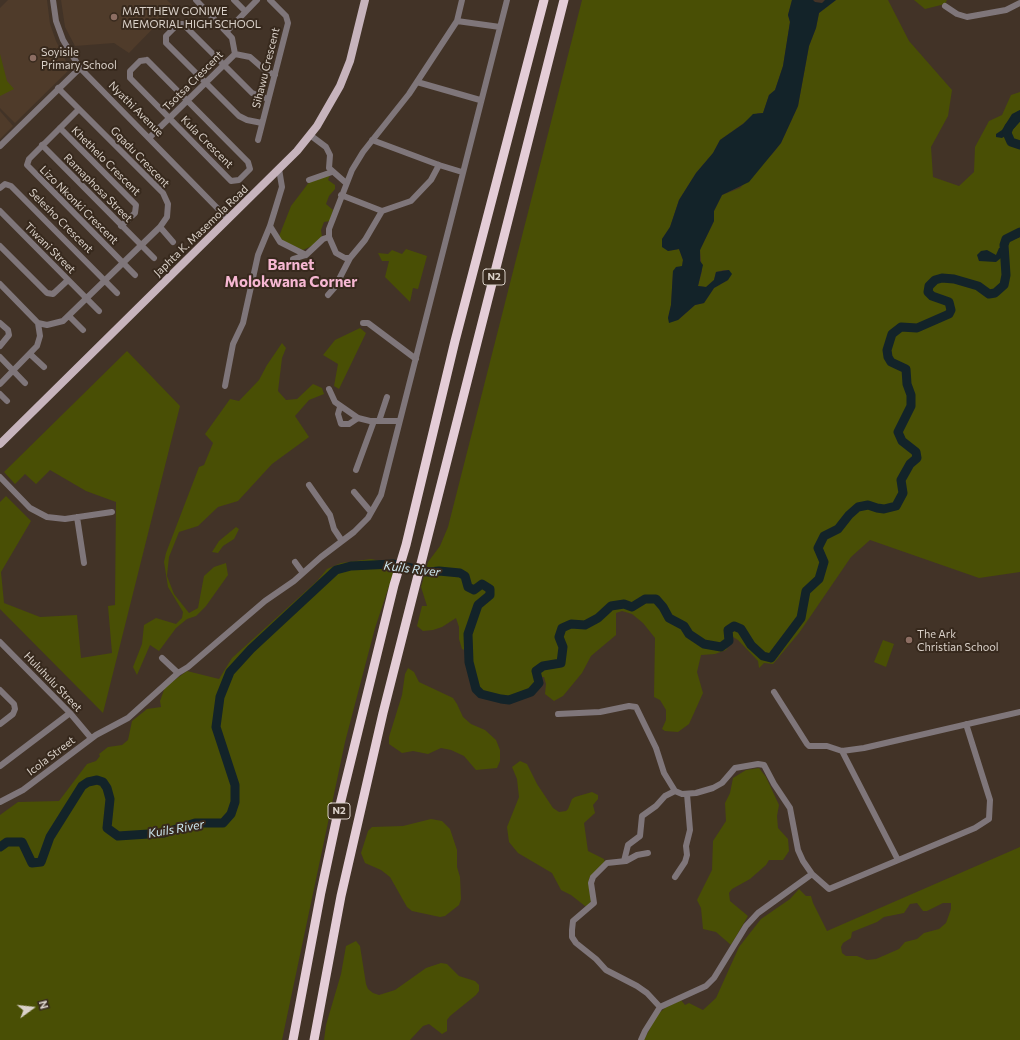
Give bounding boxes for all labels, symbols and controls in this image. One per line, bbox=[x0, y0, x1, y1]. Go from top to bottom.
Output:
place label: MATTHEW GONIWE MEMORIAL HIGH SCHOOL bbox=[122, 4, 261, 30]
marker: MATTHEW GONIWE MEMORIAL HIGH SCHOOL bbox=[109, 12, 119, 22]
street label: Sihawu Crescent bbox=[250, 26, 282, 110]
place label: Soyisile Primary School bbox=[41, 45, 117, 71]
street label: Tsotsa Crescent bbox=[160, 48, 226, 114]
marker: Soyisile Primary School bbox=[28, 53, 38, 63]
street label: Nyathi Avenue bbox=[106, 79, 166, 139]
street label: Kula Crescent bbox=[178, 113, 236, 171]
street label: Khethelo Crescent bbox=[69, 124, 143, 198]
street label: Gqadu Crescent bbox=[108, 124, 172, 190]
street label: Ramaphosa Street bbox=[61, 151, 135, 225]
street label: Lizo Nkonki Crescent bbox=[37, 163, 121, 247]
street label: Japhta K. Masemola Road bbox=[151, 183, 251, 279]
street label: Selesho Crescent bbox=[26, 186, 96, 256]
street label: Tiwani Street bbox=[22, 220, 78, 276]
district label: Barnet Molokwana Corner bbox=[225, 256, 357, 291]
road number: N2 bbox=[483, 269, 505, 285]
water label: Kuils River bbox=[383, 558, 441, 580]
place label: The Ark Christian School bbox=[917, 627, 999, 653]
marker: The Ark Christian School bbox=[904, 635, 914, 645]
street label: Huluhulu Street bbox=[21, 649, 85, 715]
street label: Icola Street bbox=[24, 734, 78, 778]
road number: N2 bbox=[328, 803, 350, 819]
water label: Kuils River bbox=[147, 817, 205, 841]
north arrow bbox=[12, 988, 52, 1028]
text: N bbox=[37, 999, 51, 1010]

